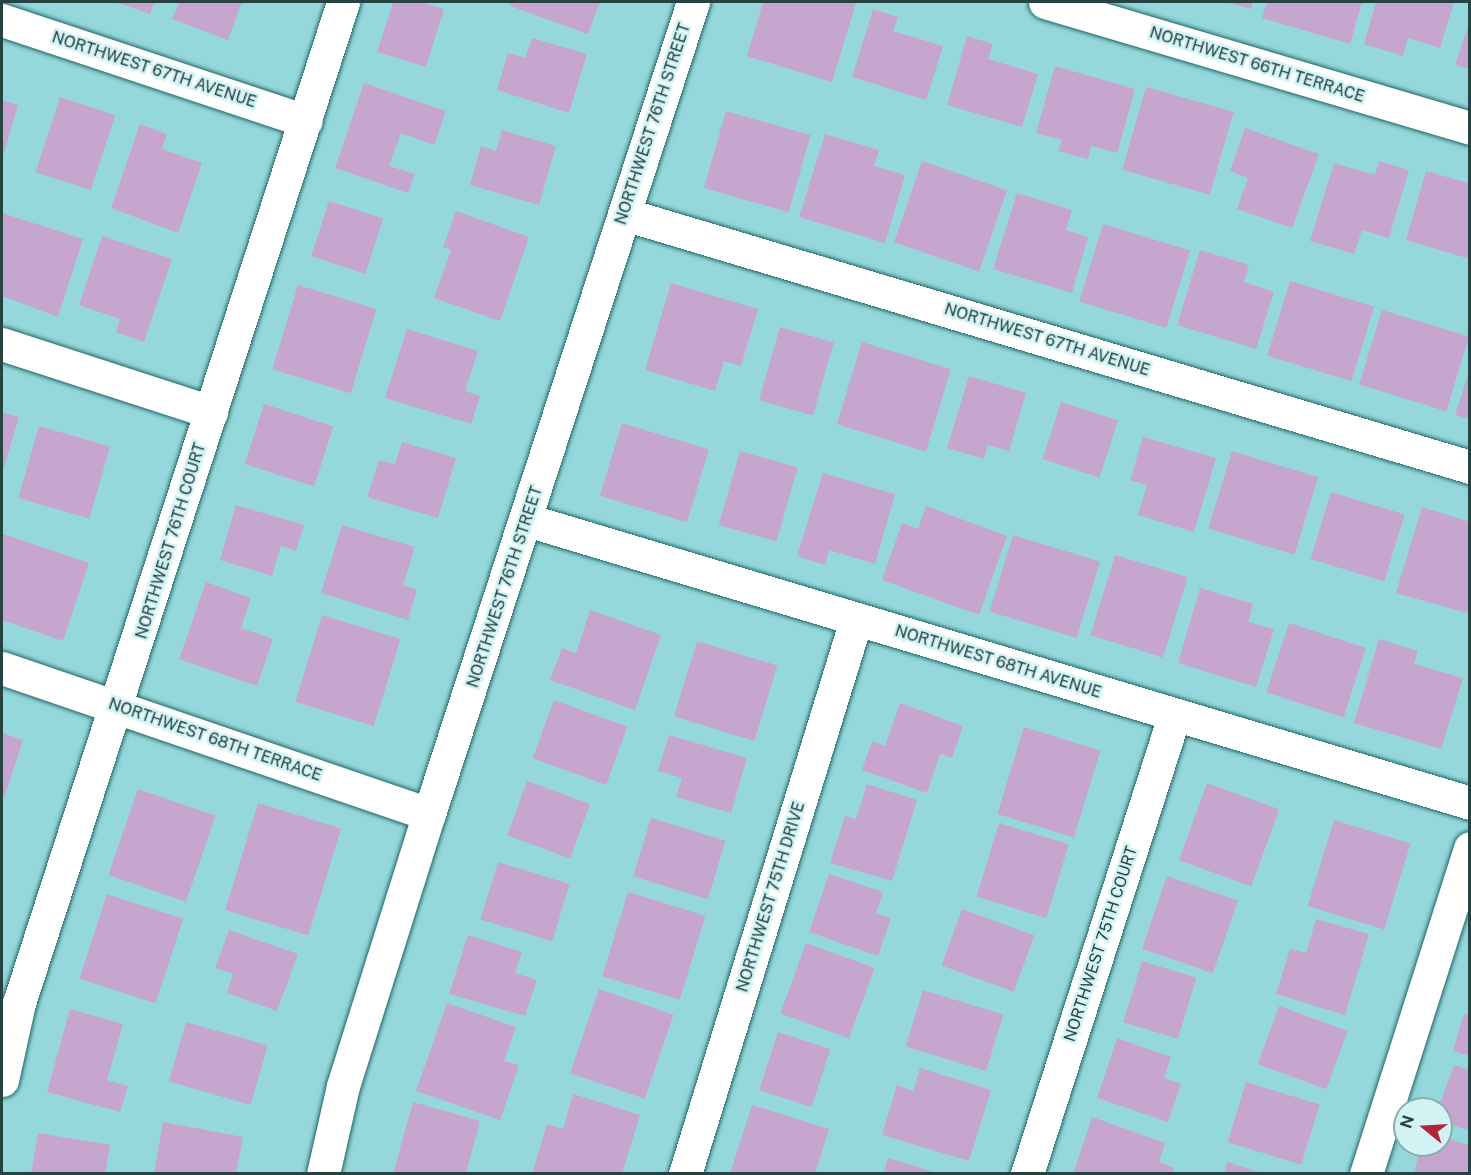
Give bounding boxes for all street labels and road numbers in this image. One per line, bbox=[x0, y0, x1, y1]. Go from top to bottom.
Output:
street label: NORTHWEST 76TH STREET bbox=[611, 21, 695, 227]
street label: NORTHWEST 66TH TERRACE bbox=[1147, 23, 1367, 107]
street label: NORTHWEST 67TH AVENUE bbox=[49, 28, 259, 112]
street label: NORTHWEST 67TH AVENUE bbox=[942, 300, 1152, 380]
street label: NORTHWEST 76TH COURT bbox=[132, 441, 210, 641]
street label: NORTHWEST 76TH STREET bbox=[463, 484, 547, 690]
street label: NORTHWEST 68TH AVENUE bbox=[893, 621, 1103, 703]
street label: NORTHWEST 68TH TERRACE bbox=[106, 694, 324, 786]
street label: NORTHWEST 75TH DRIVE bbox=[733, 800, 809, 994]
street label: NORTHWEST 75TH COURT bbox=[1060, 844, 1142, 1044]

